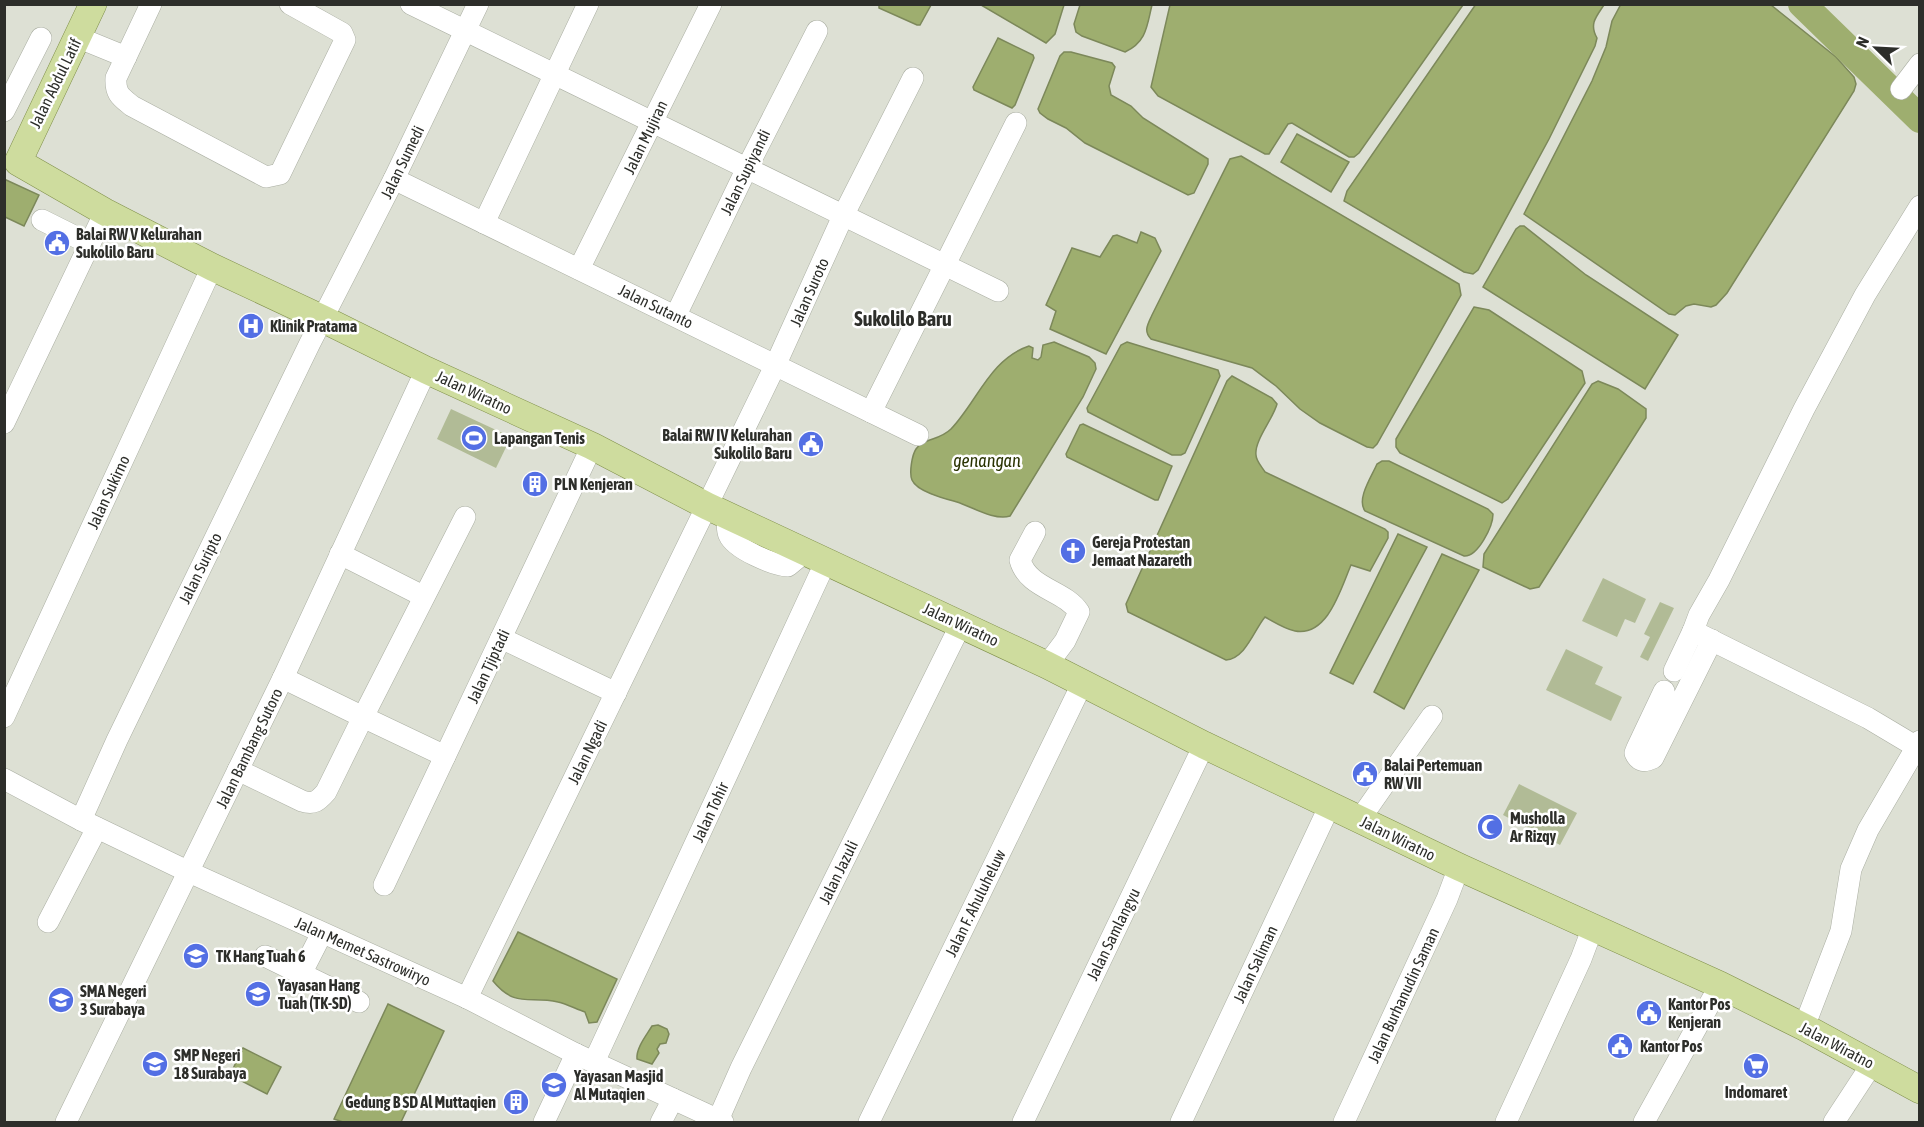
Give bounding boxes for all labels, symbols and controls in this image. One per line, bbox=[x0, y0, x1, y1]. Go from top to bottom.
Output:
north arrow bbox=[1846, 18, 1906, 78]
text: N bbox=[1852, 34, 1872, 50]
street label: Jalan Abdul Latif bbox=[25, 35, 85, 131]
street label: Jalan Mujiran bbox=[619, 97, 671, 177]
street label: Jalan Sumedi bbox=[377, 123, 427, 201]
street label: Jalan Supiyandi bbox=[717, 126, 774, 218]
place label: Balai RW V Kelurahan Sukolilo Baru bbox=[76, 225, 202, 261]
public building icon: Balai RW V Kelurahan Sukolilo Baru bbox=[42, 228, 72, 258]
street label: Jalan Suroto bbox=[786, 255, 832, 329]
street label: Jalan Sutanto bbox=[616, 280, 696, 332]
district label: Sukolilo Baru bbox=[854, 307, 952, 330]
hospital icon: Klinik Pratama bbox=[236, 311, 266, 341]
place label: Klinik Pratama bbox=[270, 317, 357, 335]
street label: Jalan Wiratno bbox=[433, 367, 515, 417]
sports icon: Lapangan Tenis bbox=[459, 423, 489, 453]
place label: Balai RW IV Kelurahan Sukolilo Baru bbox=[662, 426, 792, 462]
place label: Lapangan Tenis bbox=[494, 429, 585, 447]
public building icon: Balai RW IV Kelurahan Sukolilo Baru bbox=[796, 429, 826, 459]
water label: genangan bbox=[953, 450, 1021, 471]
street label: Jalan Sukirno bbox=[83, 452, 133, 532]
building icon: PLN Kenjeran bbox=[520, 469, 550, 499]
place label: PLN Kenjeran bbox=[554, 475, 633, 493]
street label: Jalan Suripto bbox=[175, 530, 226, 607]
place label: Gereja Protestan Jemaat Nazareth bbox=[1091, 533, 1192, 569]
church icon: Gereja Protestan Jemaat Nazareth bbox=[1058, 536, 1088, 566]
street label: Jalan Wiratno bbox=[920, 599, 1002, 649]
street label: Jalan Tjiptadi bbox=[463, 626, 514, 706]
street label: Jalan Bambang Sutoro bbox=[212, 685, 287, 811]
street label: Jalan Ngadi bbox=[564, 717, 611, 787]
place label: Balai Pertemuan RW VII bbox=[1384, 756, 1482, 792]
public building icon: Balai Pertemuan RW VII bbox=[1350, 759, 1380, 789]
street label: Jalan Tohir bbox=[688, 779, 732, 845]
place label: Musholla Ar Rizqy bbox=[1509, 809, 1565, 845]
street label: Jalan Wiratno bbox=[1358, 812, 1438, 864]
mosque icon: Musholla Ar Rizqy bbox=[1475, 812, 1505, 842]
street label: Jalan Jazuli bbox=[815, 837, 861, 907]
street label: Jalan F. Ahuluheluw bbox=[941, 846, 1009, 959]
street label: Jalan Samlangyu bbox=[1083, 885, 1144, 984]
street label: Jalan Memet Sastrowiryo bbox=[292, 913, 433, 990]
street label: Jalan Saliman bbox=[1229, 923, 1281, 1005]
street label: Jalan Burhanudin Saman bbox=[1364, 925, 1442, 1065]
school or university icon: TK Hang Tuah 6 bbox=[181, 941, 211, 971]
place label: TK Hang Tuah 6 bbox=[216, 947, 306, 965]
place label: Yayasan Hang Tuah (TK-SD) bbox=[277, 976, 360, 1012]
school or university icon: Yayasan Hang Tuah (TK-SD) bbox=[243, 979, 273, 1009]
place label: SMA Negeri 3 Surabaya bbox=[80, 982, 147, 1018]
school or university icon: SMA Negeri 3 Surabaya bbox=[46, 985, 76, 1015]
place label: Kantor Pos Kenjeran bbox=[1668, 995, 1731, 1031]
public building icon: Kantor Pos Kenjeran bbox=[1634, 998, 1664, 1028]
street label: Jalan Wiratno bbox=[1797, 1018, 1877, 1072]
public building icon: Kantor Pos bbox=[1605, 1031, 1635, 1061]
place label: Kantor Pos bbox=[1640, 1037, 1703, 1055]
place label: SMP Negeri 18 Surabaya bbox=[174, 1046, 246, 1082]
school or university icon: SMP Negeri 18 Surabaya bbox=[140, 1049, 170, 1079]
supermarket icon: Indomaret bbox=[1741, 1051, 1771, 1081]
place label: Yayasan Masjid Al Mutaqien bbox=[573, 1067, 664, 1103]
school or university icon: Yayasan Masjid Al Mutaqien bbox=[539, 1070, 569, 1100]
place label: Indomaret bbox=[1725, 1083, 1788, 1101]
building icon: Gedung B SD Al Muttaqien bbox=[501, 1087, 531, 1117]
place label: Gedung B SD Al Muttaqien bbox=[345, 1093, 496, 1111]

